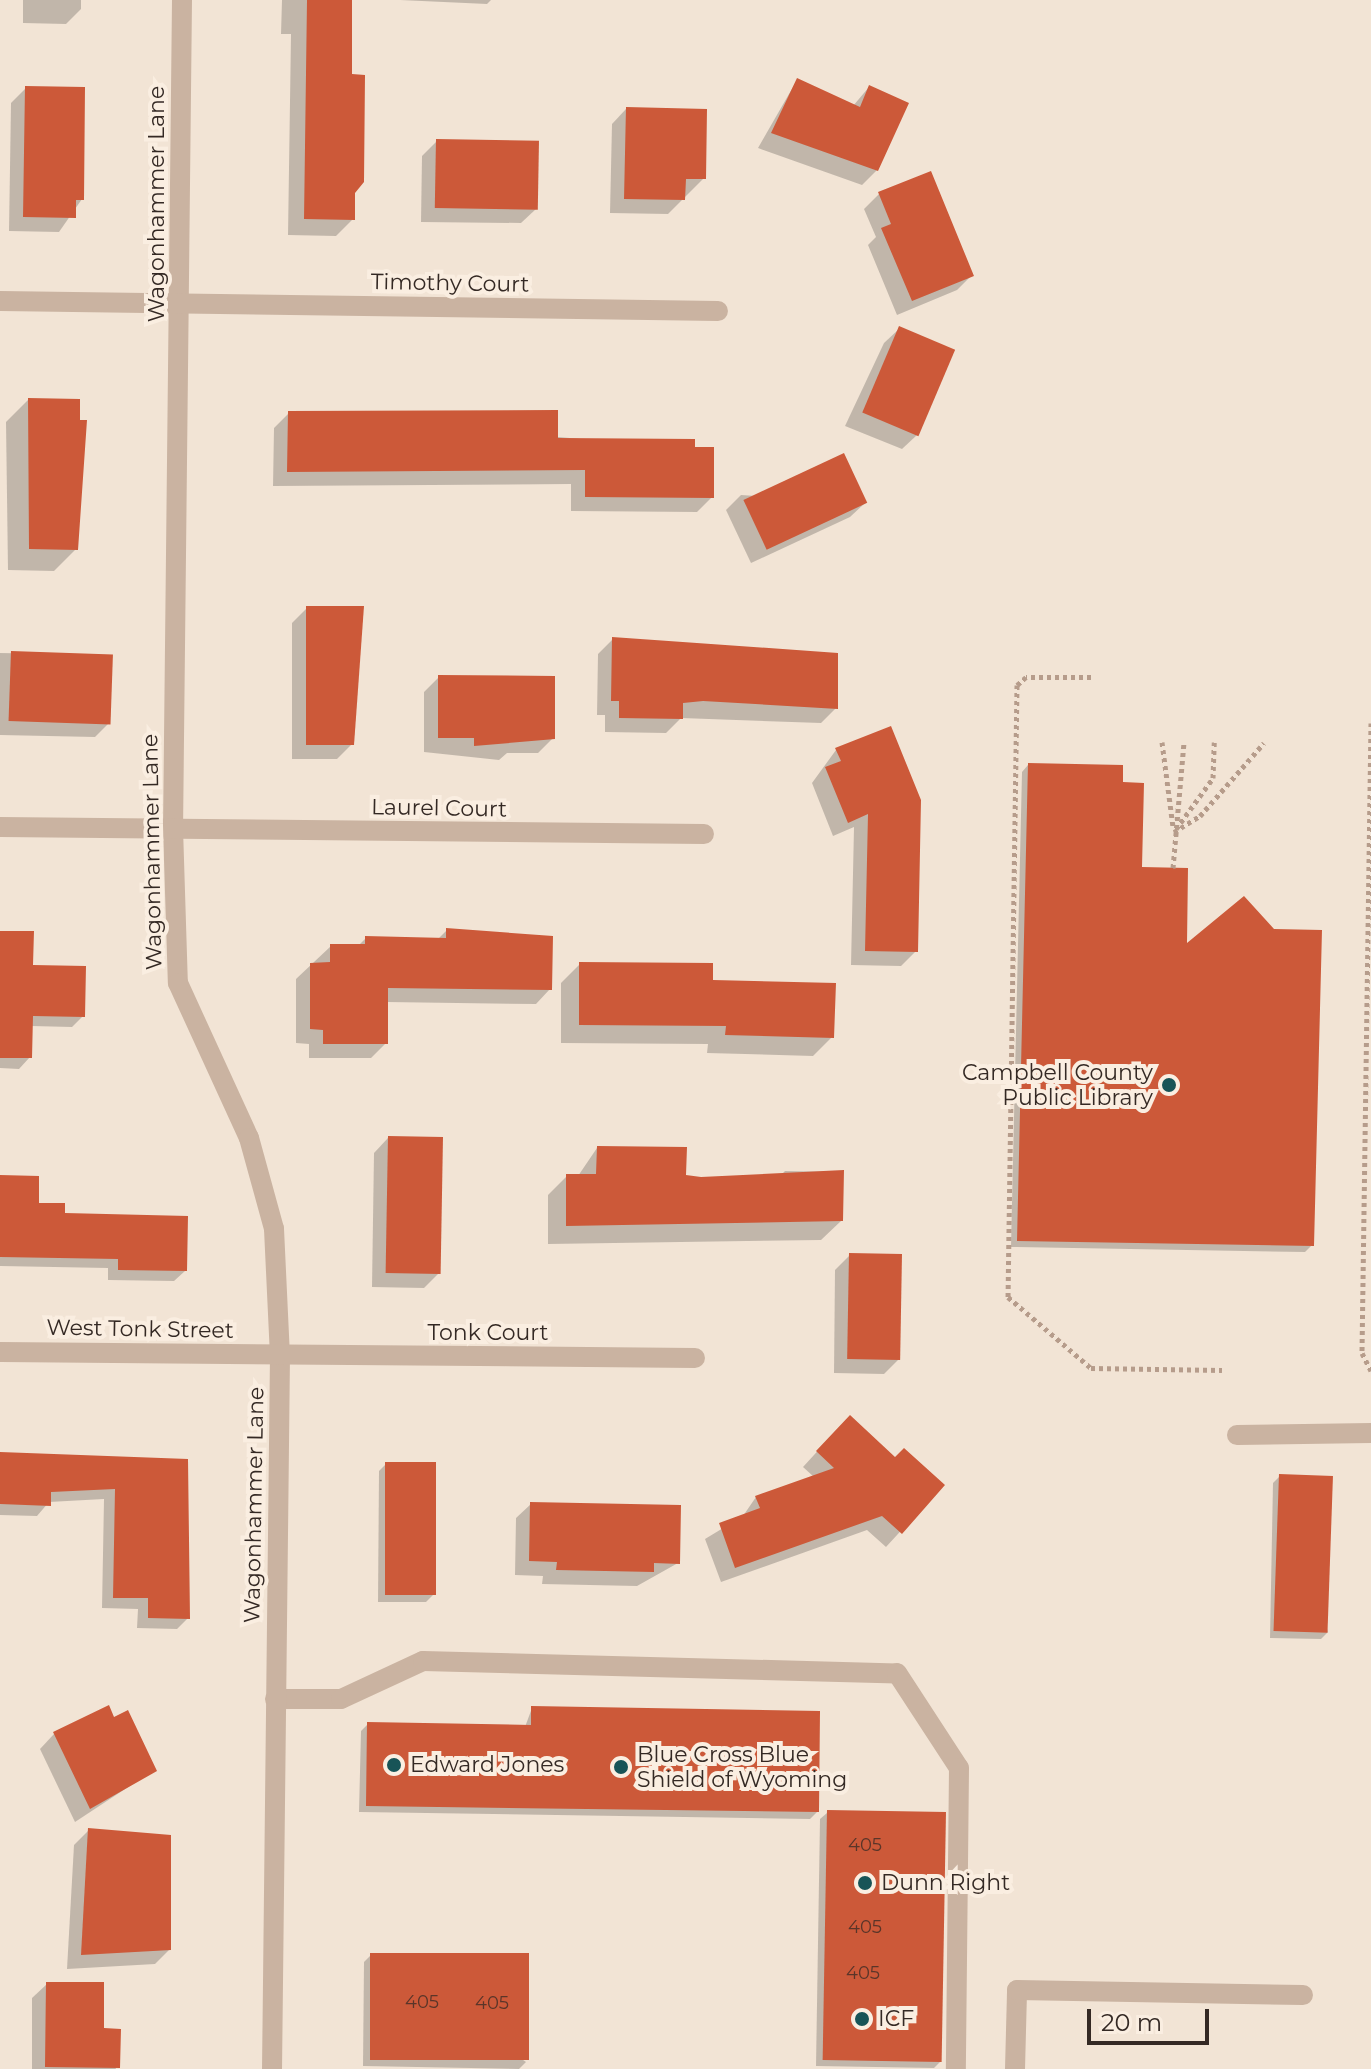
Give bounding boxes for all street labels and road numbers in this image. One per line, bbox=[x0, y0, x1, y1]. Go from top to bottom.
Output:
street label: Wagonhammer Lane bbox=[144, 86, 170, 322]
street label: Timothy Court bbox=[371, 268, 529, 298]
street label: Wagonhammer Lane bbox=[137, 734, 167, 970]
street label: Laurel Court bbox=[371, 794, 507, 822]
street label: West Tonk Street bbox=[46, 1314, 234, 1344]
street label: Tonk Court bbox=[428, 1320, 548, 1346]
street label: Wagonhammer Lane bbox=[239, 1387, 269, 1623]

